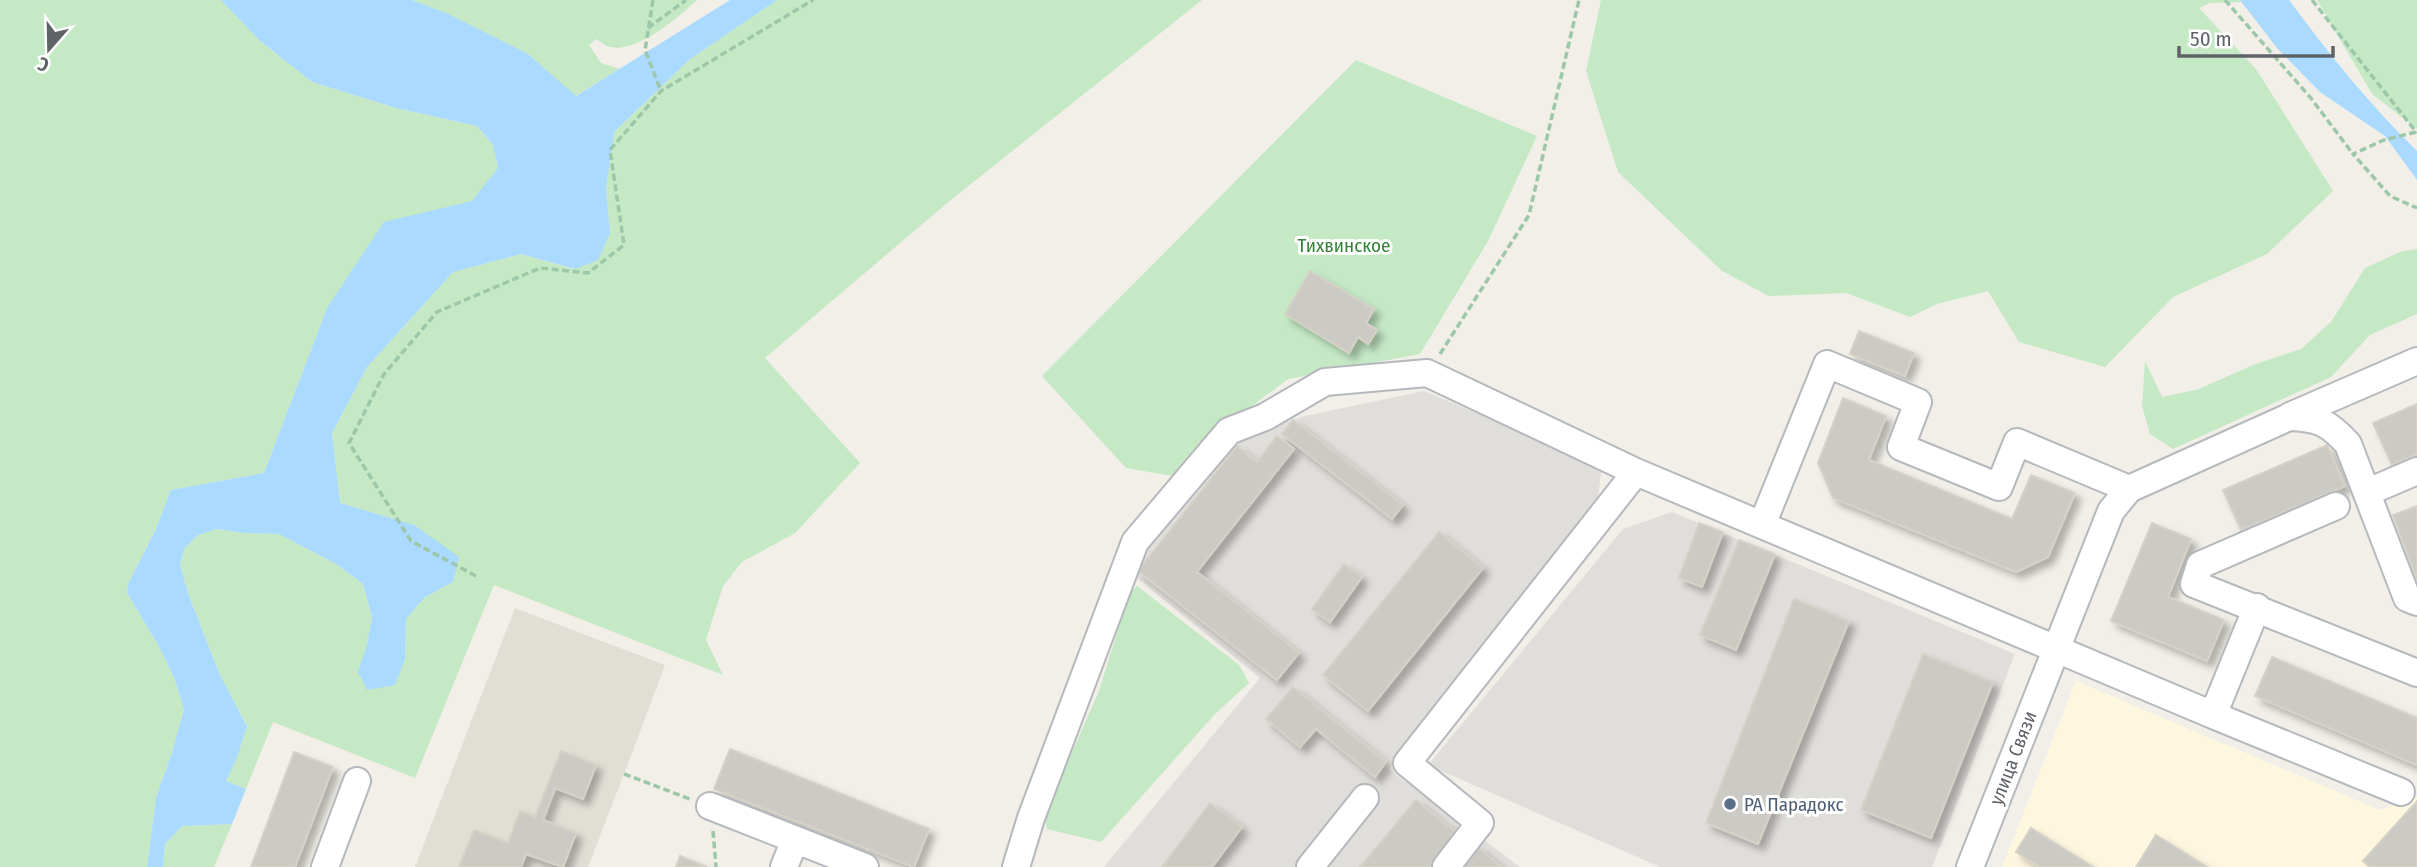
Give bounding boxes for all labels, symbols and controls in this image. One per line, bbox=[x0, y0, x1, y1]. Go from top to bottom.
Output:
north arrow bbox=[14, 14, 84, 84]
scale bar bbox=[2179, 14, 2333, 58]
text: 50 m bbox=[2190, 26, 2232, 52]
text: С bbox=[35, 52, 52, 77]
park label: Тихвинское bbox=[1298, 234, 1390, 257]
street label: улица Связи bbox=[1985, 708, 2041, 808]
place label: РА Парадокс bbox=[1744, 793, 1844, 816]
marker: РА Парадокс bbox=[1722, 796, 1738, 812]

